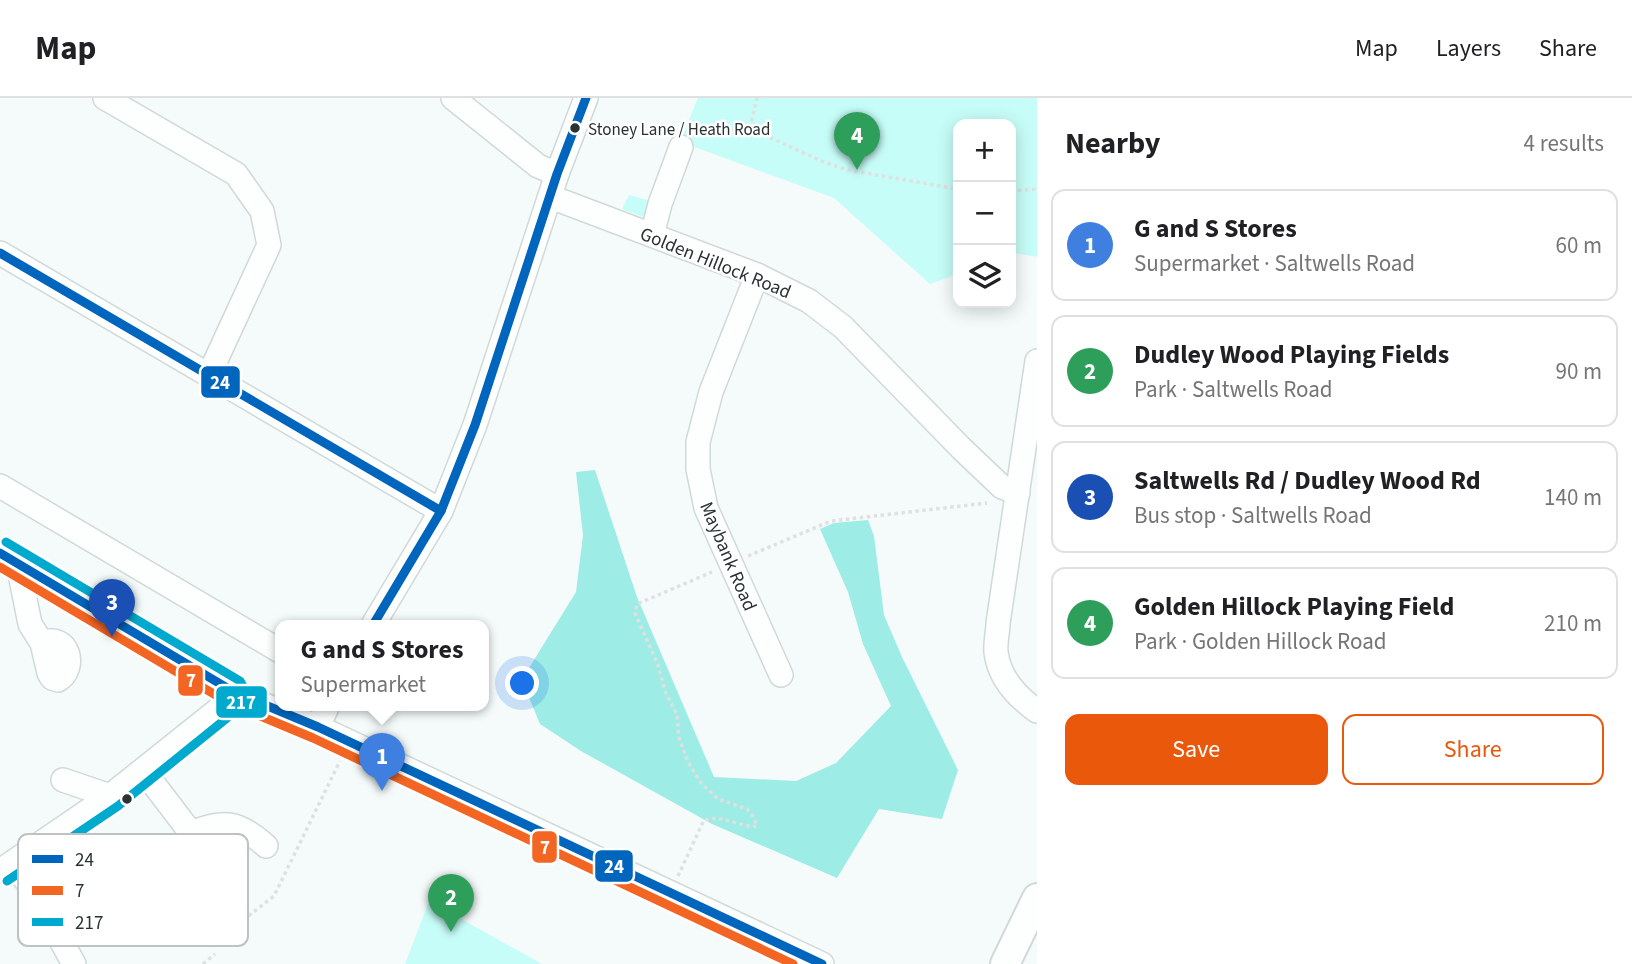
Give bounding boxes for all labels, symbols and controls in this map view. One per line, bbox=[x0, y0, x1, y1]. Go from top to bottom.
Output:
text: Map bbox=[35, 25, 96, 72]
text: Map bbox=[1355, 31, 1398, 66]
text: Layers bbox=[1436, 31, 1501, 66]
text: Share bbox=[1539, 31, 1597, 66]
pin: 4 bbox=[834, 112, 880, 170]
place label: Stoney Lane / Heath Road bbox=[588, 118, 770, 142]
map controls bbox=[953, 119, 1016, 308]
button: + bbox=[953, 119, 1016, 182]
marker: Stoney Lane / Heath Road bbox=[568, 121, 582, 135]
text: Nearby bbox=[1065, 122, 1160, 165]
text: 4 results bbox=[1524, 127, 1604, 160]
button: − bbox=[953, 182, 1016, 245]
text: G and S Stores bbox=[1134, 210, 1297, 247]
street label: Golden Hillock Road bbox=[636, 221, 795, 306]
text: 1 bbox=[1084, 229, 1096, 262]
text: 60 m bbox=[1555, 229, 1602, 262]
button: layers bbox=[953, 245, 1016, 308]
text: Supermarket · Saltwells Road bbox=[1134, 247, 1415, 280]
text: Dudley Wood Playing Fields bbox=[1134, 336, 1449, 373]
text: 2 bbox=[1084, 355, 1096, 388]
text: 90 m bbox=[1555, 355, 1602, 388]
line badge: 24 bbox=[200, 365, 241, 399]
text: 24 bbox=[210, 370, 230, 397]
text: Park · Saltwells Road bbox=[1134, 373, 1333, 406]
text: Saltwells Rd / Dudley Wood Rd bbox=[1134, 462, 1481, 499]
text: 3 bbox=[1084, 481, 1096, 514]
text: 140 m bbox=[1544, 481, 1602, 514]
street label: Maybank Road bbox=[692, 498, 763, 615]
text: Bus stop · Saltwells Road bbox=[1134, 499, 1372, 532]
pin: 3 bbox=[89, 579, 135, 637]
text: Golden Hillock Playing Field bbox=[1134, 588, 1454, 625]
text: 4 bbox=[1084, 607, 1096, 640]
text: 210 m bbox=[1544, 607, 1602, 640]
popup bbox=[275, 620, 489, 711]
text: Park · Golden Hillock Road bbox=[1134, 625, 1386, 658]
text: G and S Stores bbox=[301, 631, 463, 668]
line badge: 7 bbox=[177, 664, 204, 697]
your location bbox=[505, 666, 539, 700]
text: 7 bbox=[186, 668, 196, 695]
text: Supermarket bbox=[301, 668, 426, 701]
line badge: 217 bbox=[215, 685, 268, 719]
text: 217 bbox=[226, 690, 256, 717]
button: Save bbox=[1065, 714, 1328, 785]
button: Share bbox=[1342, 714, 1604, 785]
pin: 1 bbox=[359, 733, 405, 791]
unlabelled marker bbox=[120, 792, 134, 806]
line badge: 7 bbox=[531, 830, 558, 864]
legend bbox=[18, 834, 248, 946]
text: 7 bbox=[540, 835, 550, 862]
text: 24 bbox=[75, 847, 94, 874]
line badge: 24 bbox=[594, 849, 634, 883]
text: 24 bbox=[604, 854, 624, 881]
pin: 2 bbox=[428, 874, 474, 932]
text: 7 bbox=[75, 878, 84, 905]
text: 217 bbox=[75, 910, 103, 937]

